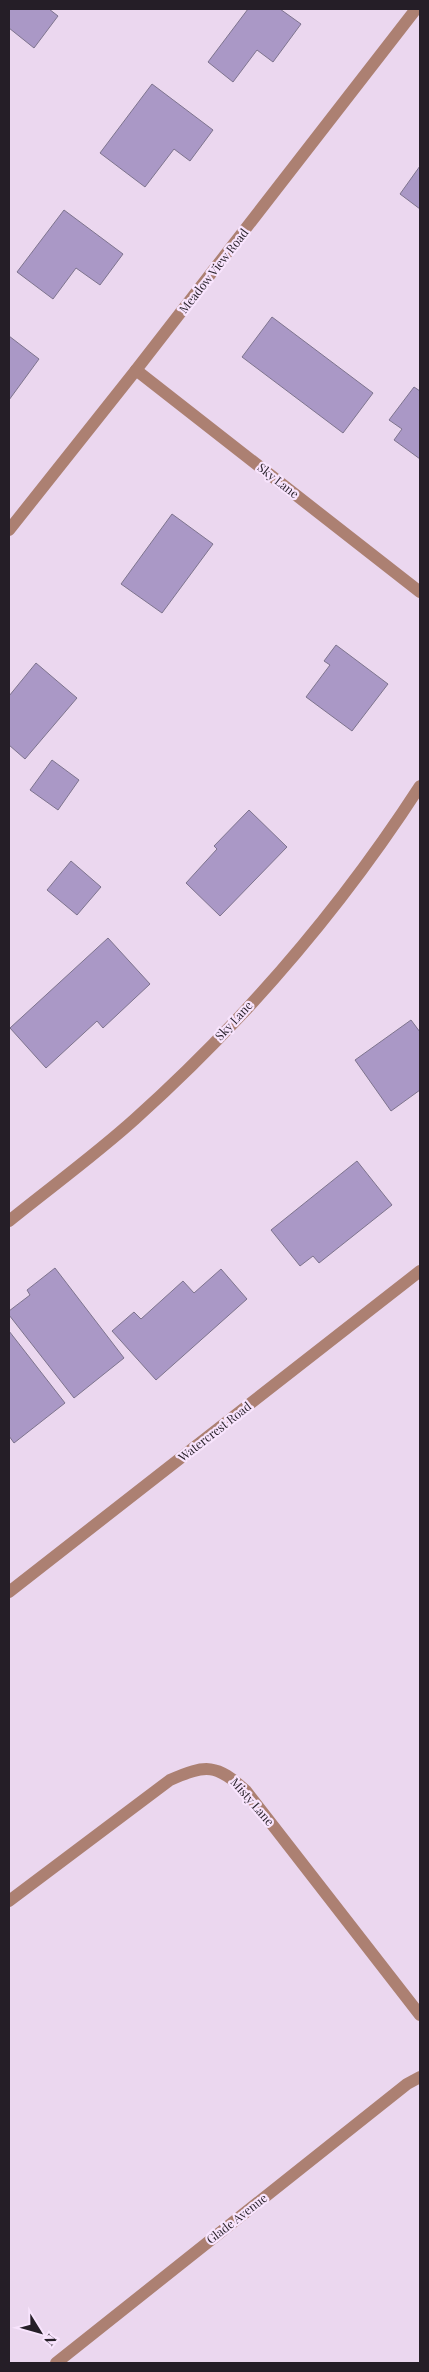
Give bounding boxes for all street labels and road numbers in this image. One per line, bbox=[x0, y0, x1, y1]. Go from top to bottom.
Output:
street label: Meadow View Road bbox=[175, 225, 251, 316]
street label: Sky Lane bbox=[255, 459, 302, 501]
street label: Sky Lane bbox=[211, 997, 256, 1043]
street label: Watercrest Road bbox=[174, 1398, 254, 1465]
street label: Misty Lane bbox=[228, 1774, 278, 1829]
street label: Glade Avenue bbox=[203, 2189, 270, 2247]

